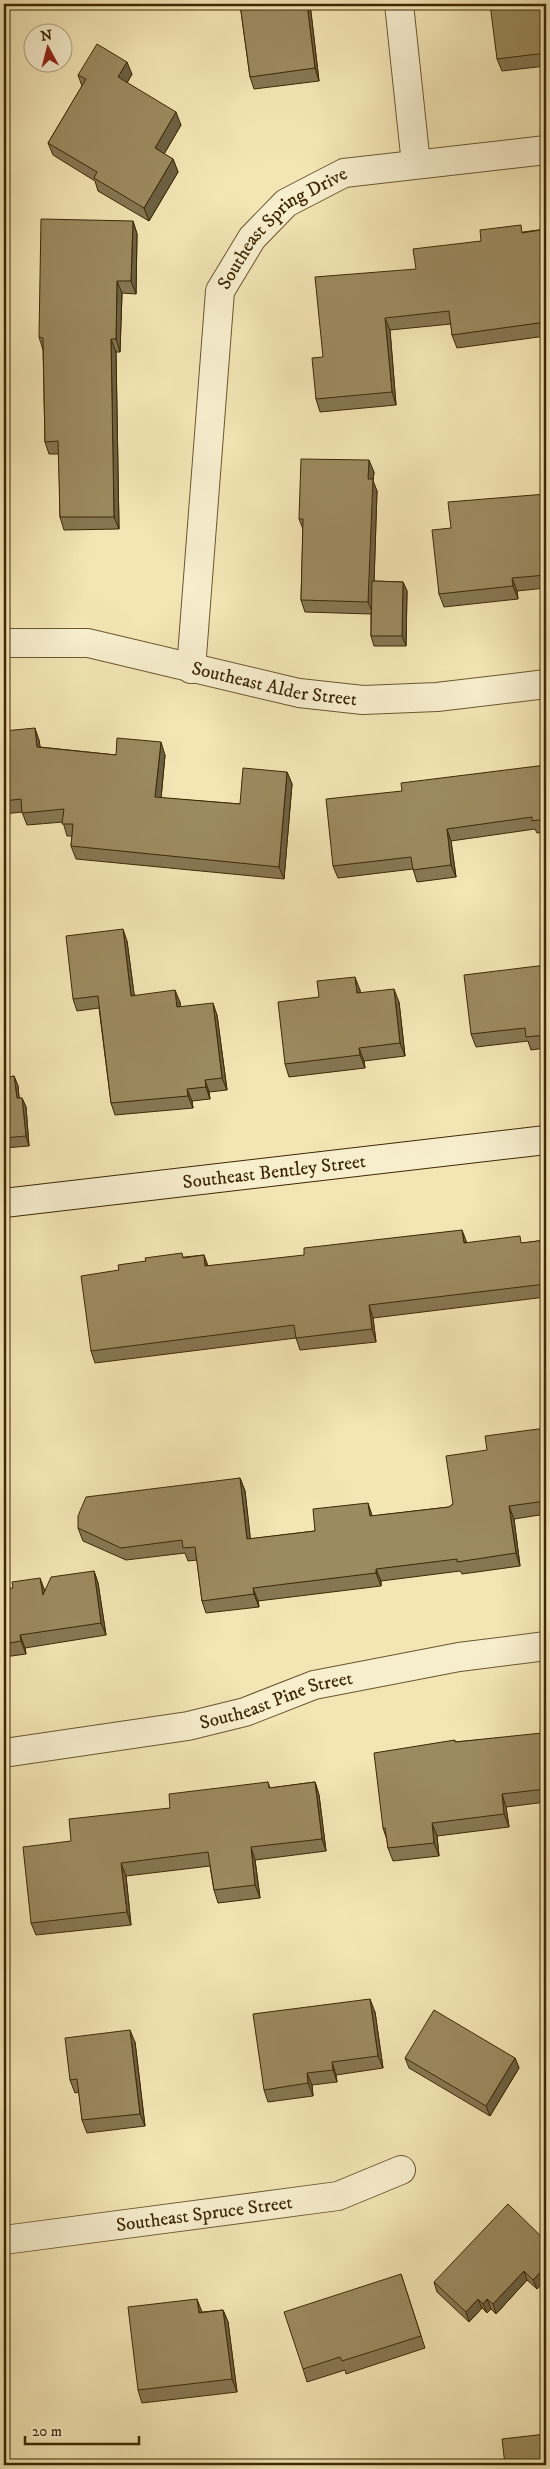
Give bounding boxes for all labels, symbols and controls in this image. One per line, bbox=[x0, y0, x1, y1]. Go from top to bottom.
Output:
north arrow bbox=[22, 22, 72, 72]
text: N bbox=[40, 26, 54, 46]
street label: Southeast Spring Drive bbox=[212, 162, 351, 294]
street label: Southeast Alder Street bbox=[189, 656, 358, 711]
street label: Southeast Bentley Street bbox=[181, 1150, 367, 1194]
street label: Southeast Pine Street bbox=[197, 1666, 355, 1734]
street label: Southeast Spruce Street bbox=[115, 2191, 294, 2237]
scale bar bbox=[25, 2414, 139, 2446]
text: 20 m bbox=[32, 2422, 62, 2441]

